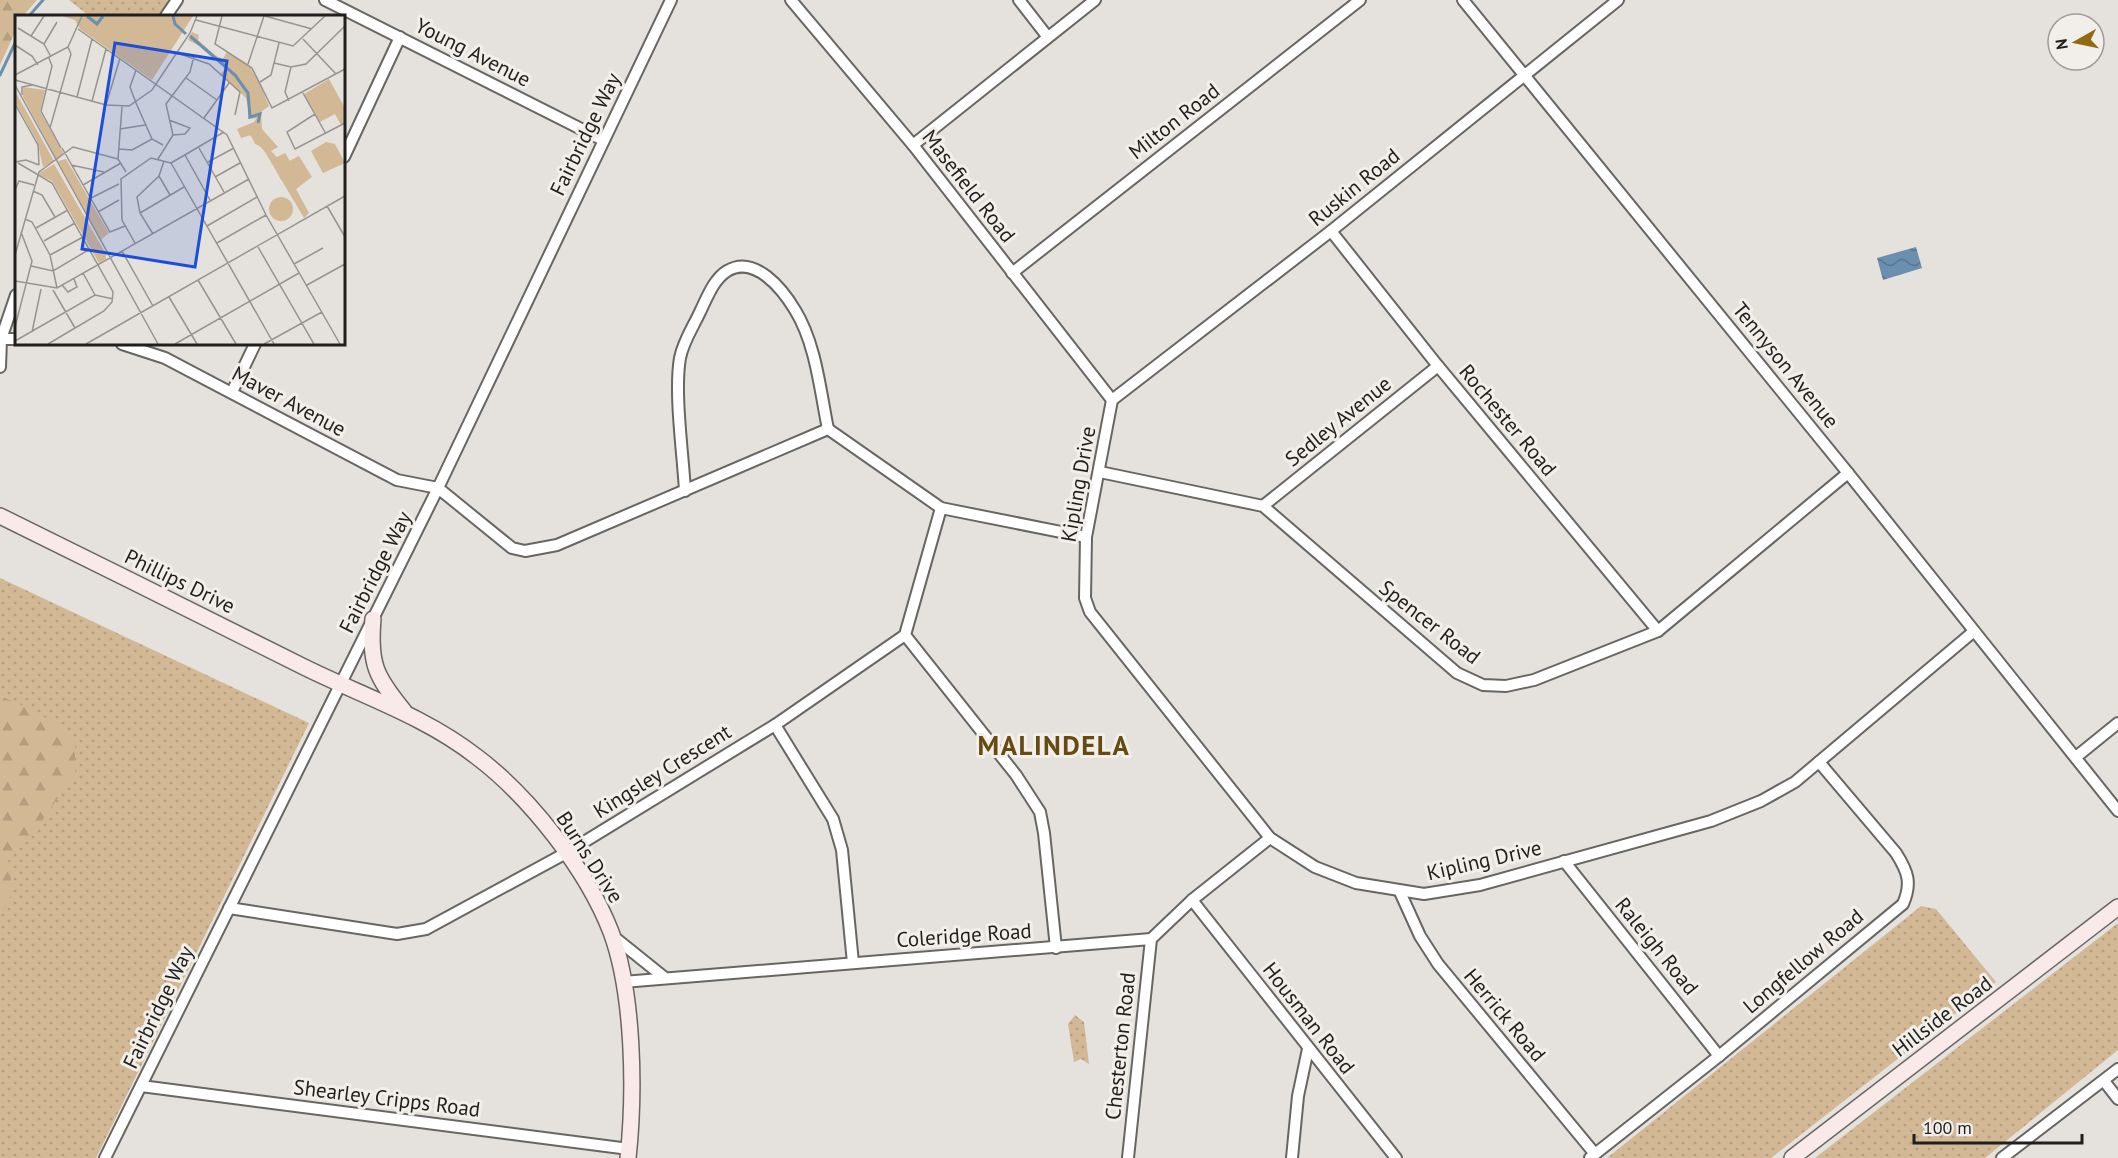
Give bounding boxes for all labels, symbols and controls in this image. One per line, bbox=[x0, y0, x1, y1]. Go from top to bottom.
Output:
street label: Young Avenue bbox=[411, 11, 535, 93]
north arrow bbox=[2046, 12, 2106, 72]
inset map bbox=[15, 15, 345, 345]
text: N bbox=[2050, 38, 2072, 51]
street label: Fairbridge Way bbox=[544, 68, 626, 200]
street label: Milton Road bbox=[1123, 77, 1225, 165]
street label: Masefield Road bbox=[916, 124, 1022, 248]
street label: Ruskin Road bbox=[1303, 142, 1405, 232]
street label: Tennyson Avenue bbox=[1727, 296, 1845, 434]
street label: Rochester Road bbox=[1453, 358, 1563, 482]
street label: Maver Avenue bbox=[227, 360, 351, 442]
street label: Sedley Avenue bbox=[1279, 370, 1397, 472]
street label: Kipling Drive bbox=[1055, 424, 1101, 544]
street label: Fairbridge Way bbox=[333, 506, 417, 638]
street label: Phillips Drive bbox=[120, 543, 240, 619]
street label: Spencer Road bbox=[1374, 574, 1486, 670]
street label: Kingsley Crescent bbox=[588, 718, 736, 824]
district label: MALINDELA bbox=[978, 728, 1130, 762]
street label: Burns Drive bbox=[550, 806, 630, 908]
street label: Kipling Drive bbox=[1424, 834, 1544, 886]
street label: Raleigh Road bbox=[1609, 892, 1705, 1000]
street label: Longfellow Road bbox=[1737, 903, 1869, 1019]
street label: Coleridge Road bbox=[896, 917, 1032, 953]
street label: Fairbridge Way bbox=[117, 941, 199, 1073]
street label: Housman Road bbox=[1257, 957, 1361, 1079]
street label: Herrick Road bbox=[1458, 963, 1552, 1067]
street label: Hillside Road bbox=[1887, 970, 1997, 1062]
street label: Chesterton Road bbox=[1099, 971, 1141, 1121]
street label: Shearley Cripps Road bbox=[292, 1073, 482, 1123]
scale bar bbox=[1914, 1107, 2082, 1145]
text: 100 m bbox=[1923, 1116, 1972, 1139]

